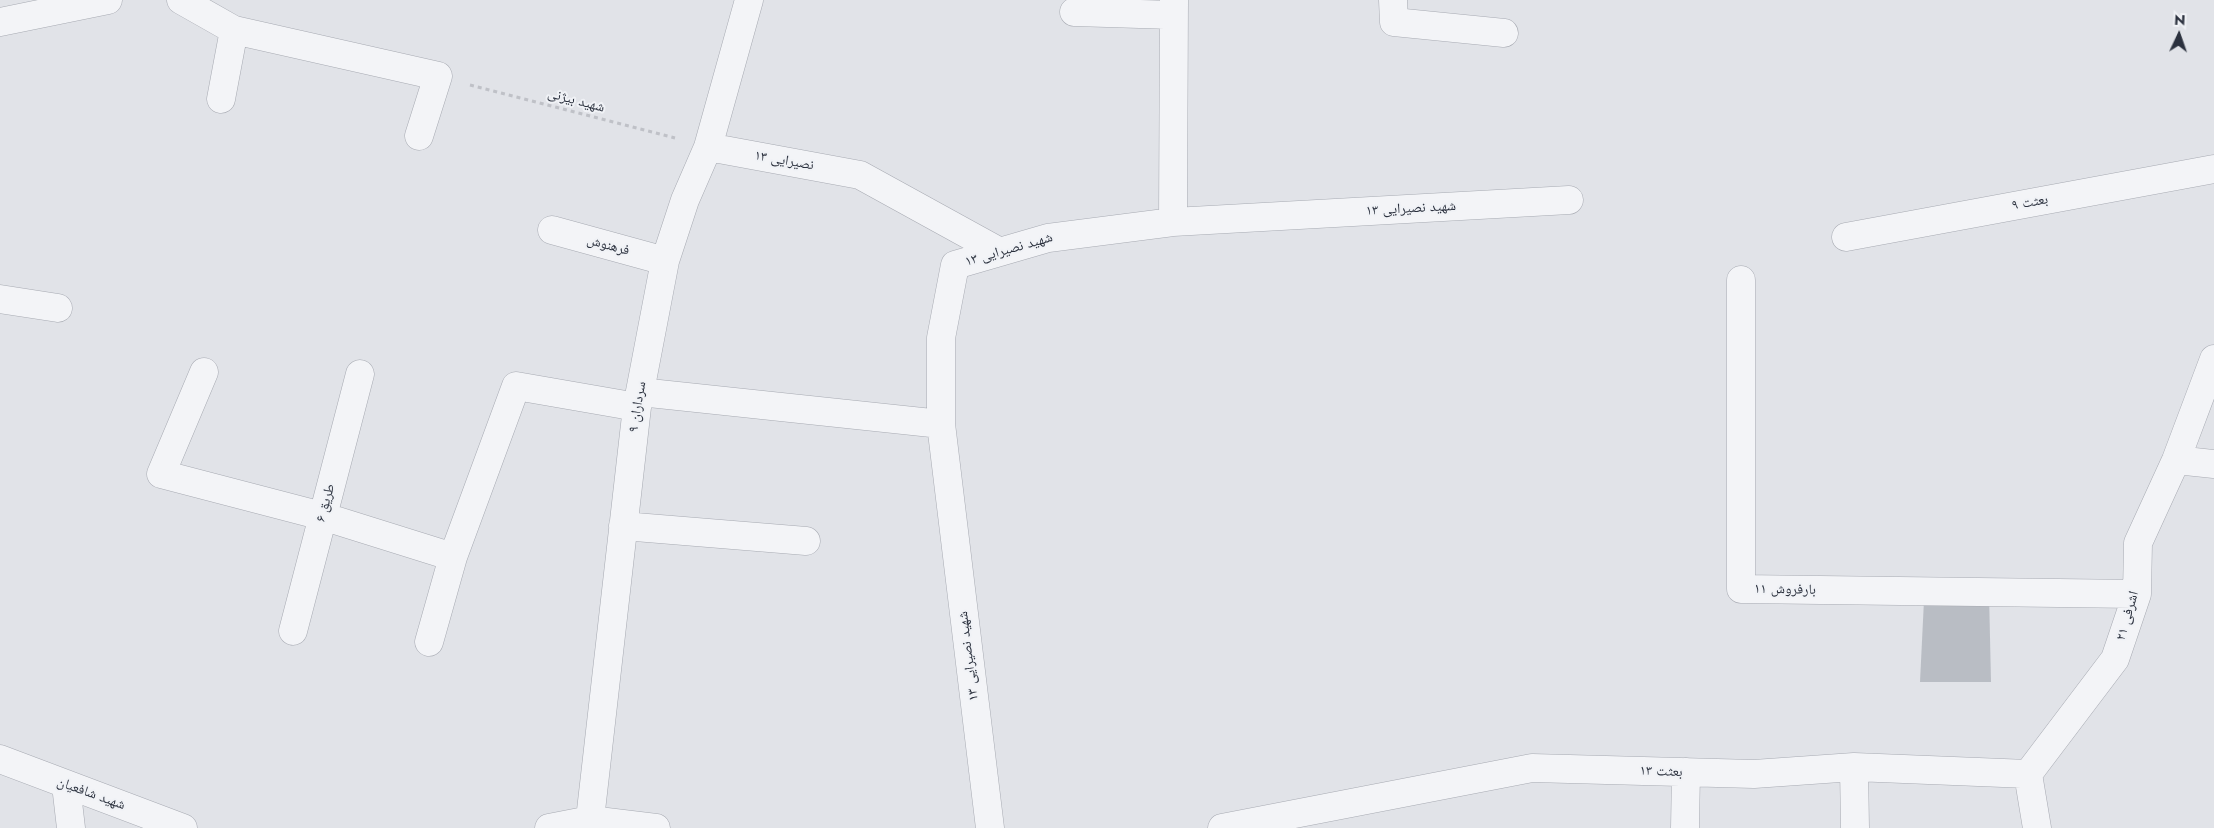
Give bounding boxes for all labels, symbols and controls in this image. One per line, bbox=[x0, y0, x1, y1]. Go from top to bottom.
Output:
north arrow bbox=[2154, 10, 2204, 60]
text: N bbox=[2174, 10, 2186, 30]
street label: شهید بیژنی bbox=[546, 85, 606, 117]
street label: نصیرایی ۱۳ bbox=[753, 148, 815, 174]
street label: بعثت ۹ bbox=[2011, 192, 2049, 214]
street label: شهید نصیرایی ۱۳ bbox=[1365, 198, 1457, 220]
street label: شهید نصیرایی ۱۳ bbox=[963, 229, 1055, 271]
street label: فرهنوش bbox=[585, 232, 631, 260]
street label: سرداران ۹ bbox=[626, 380, 650, 434]
street label: طریق ۶ bbox=[313, 482, 339, 524]
street label: بارفروش ۱۱ bbox=[1754, 581, 1816, 599]
street label: اشرفی ۲۱ bbox=[2113, 589, 2143, 643]
street label: شهید نصیرایی ۱۳ bbox=[955, 610, 983, 702]
street label: بعثت ۱۳ bbox=[1639, 763, 1683, 781]
street label: شهید شافعیان bbox=[54, 774, 128, 814]

